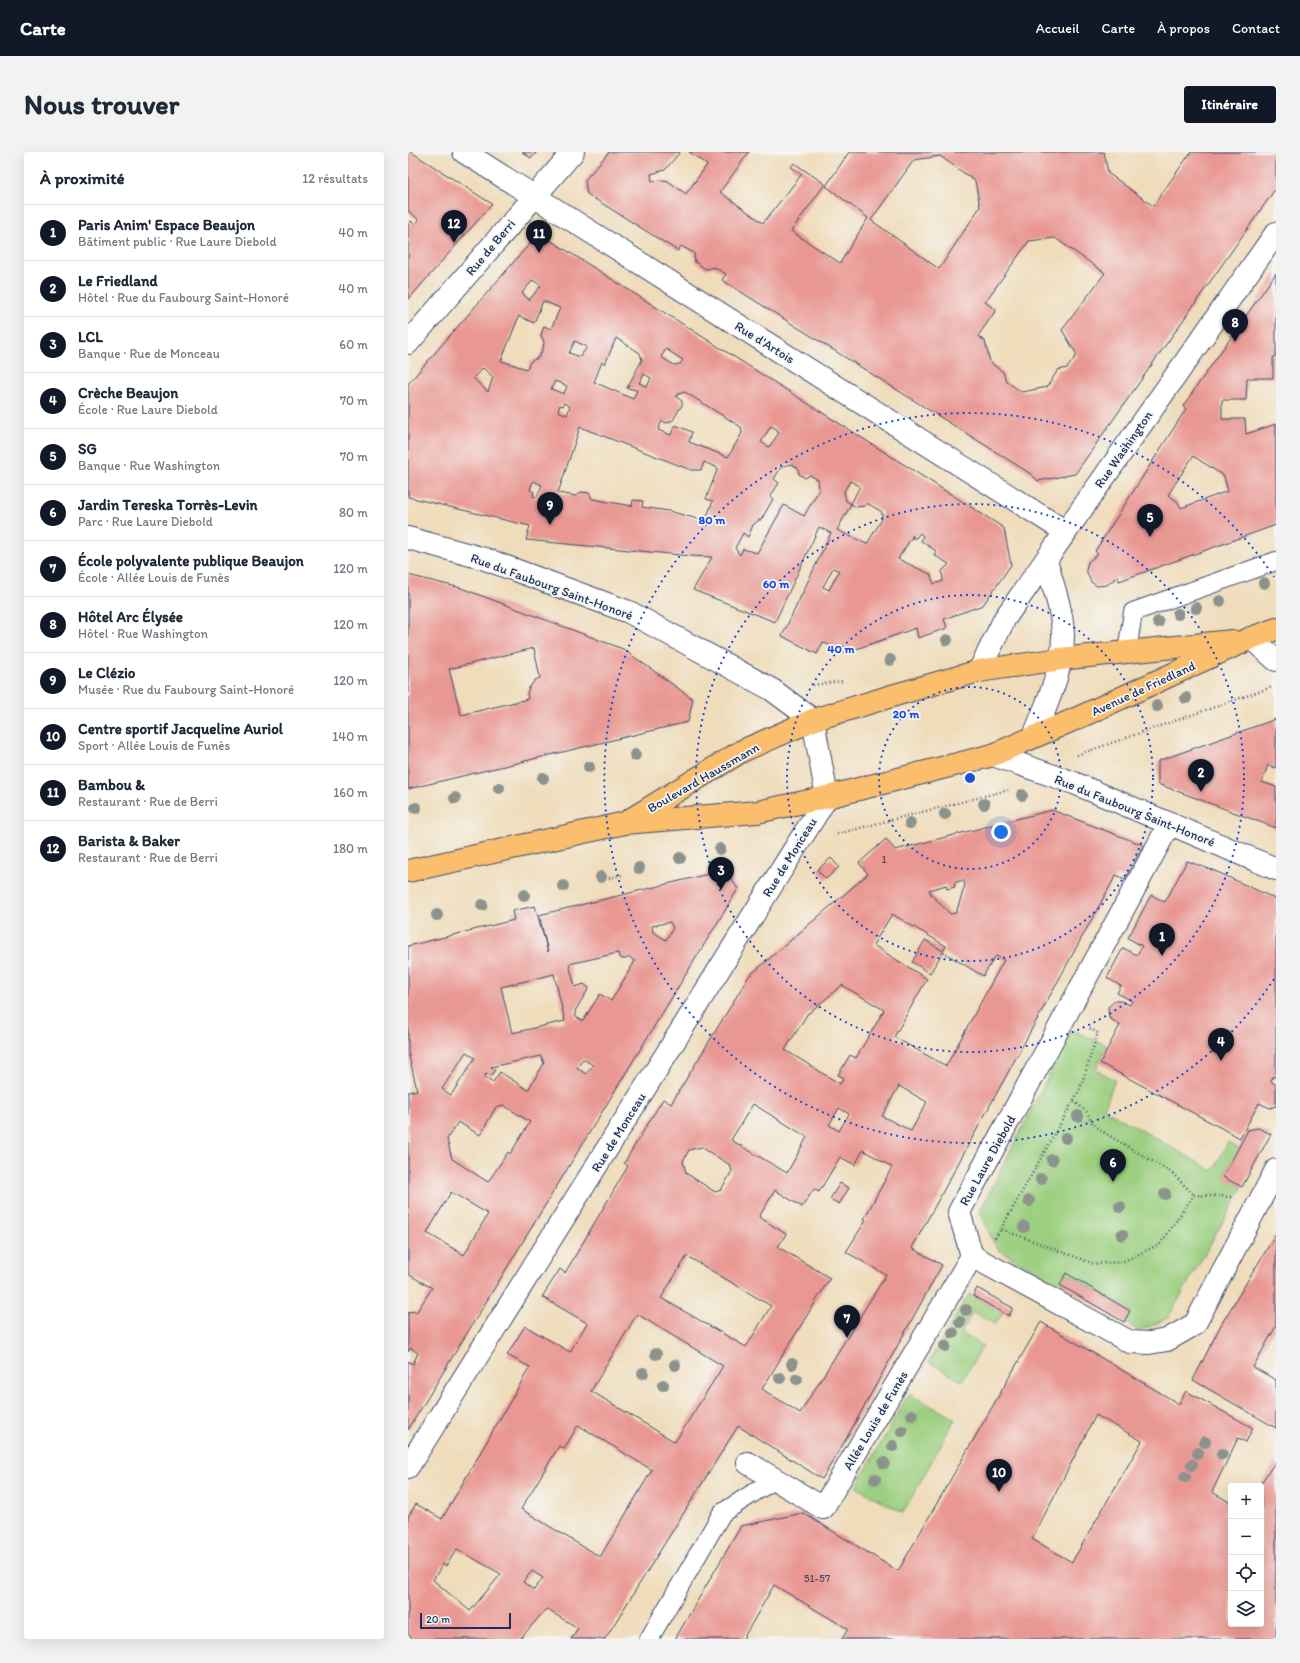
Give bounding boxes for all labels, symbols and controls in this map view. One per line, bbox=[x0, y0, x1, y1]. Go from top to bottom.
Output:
text: Carte bbox=[20, 17, 66, 40]
text: Accueil bbox=[1036, 20, 1079, 37]
text: Carte bbox=[1101, 20, 1135, 37]
text: À propos bbox=[1157, 20, 1210, 37]
text: Contact bbox=[1232, 20, 1280, 37]
button: Itinéraire bbox=[1184, 86, 1276, 123]
text: Nous trouver bbox=[24, 87, 179, 121]
text: À proximité bbox=[40, 168, 125, 188]
text: 12 résultats bbox=[302, 171, 368, 186]
pin: 12 bbox=[441, 210, 467, 243]
text: Paris Anim' Espace Beaujon bbox=[78, 216, 255, 234]
street label: Rue de Berri bbox=[463, 216, 518, 278]
pin: 11 bbox=[526, 220, 552, 253]
text: 1 bbox=[50, 225, 56, 240]
text: 40 m bbox=[338, 225, 368, 240]
text: Bâtiment public · Rue Laure Diebold bbox=[78, 234, 277, 249]
text: Le Friedland bbox=[78, 272, 158, 290]
text: 2 bbox=[50, 281, 56, 296]
text: 40 m bbox=[338, 281, 368, 296]
text: Hôtel · Rue du Faubourg Saint-Honoré bbox=[78, 290, 289, 305]
pin: 8 bbox=[1222, 309, 1248, 342]
street label: Rue d'Artois bbox=[732, 318, 798, 367]
text: LCL bbox=[78, 328, 103, 346]
text: 3 bbox=[49, 337, 57, 352]
text: 60 m bbox=[339, 337, 368, 352]
text: Banque · Rue de Monceau bbox=[78, 346, 220, 361]
text: Crèche Beaujon bbox=[78, 384, 178, 402]
text: 4 bbox=[49, 393, 57, 408]
text: 70 m bbox=[340, 393, 368, 408]
text: École · Rue Laure Diebold bbox=[78, 402, 218, 417]
street label: Rue Washington bbox=[1091, 407, 1156, 491]
text: SG bbox=[78, 440, 97, 458]
text: 5 bbox=[50, 449, 56, 464]
text: 70 m bbox=[340, 449, 368, 464]
text: Banque · Rue Washington bbox=[78, 458, 220, 473]
pin: 9 bbox=[537, 492, 563, 525]
text: Jardin Tereska Torrès-Levin bbox=[78, 496, 258, 514]
pin: 5 bbox=[1137, 504, 1163, 537]
text: 6 bbox=[50, 505, 56, 520]
text: 80 m bbox=[339, 505, 368, 520]
text: 80 m bbox=[699, 513, 726, 527]
text: Parc · Rue Laure Diebold bbox=[78, 514, 213, 529]
street label: Rue du Faubourg Saint-Honoré bbox=[469, 550, 635, 623]
text: École polyvalente publique Beaujon bbox=[78, 552, 304, 570]
text: 7 bbox=[50, 561, 56, 576]
text: 120 m bbox=[333, 561, 368, 576]
text: École · Allée Louis de Funès bbox=[78, 570, 230, 585]
text: 60 m bbox=[763, 577, 790, 591]
text: Hôtel Arc Élysée bbox=[78, 608, 183, 626]
text: 8 bbox=[49, 617, 57, 632]
text: 120 m bbox=[333, 617, 368, 632]
text: Hôtel · Rue Washington bbox=[78, 626, 208, 641]
text: 40 m bbox=[827, 642, 856, 656]
street label: Avenue de Friedland bbox=[1089, 658, 1198, 719]
text: Le Clézio bbox=[78, 664, 135, 682]
text: 9 bbox=[50, 673, 56, 688]
text: 120 m bbox=[333, 673, 368, 688]
text: Musée · Rue du Faubourg Saint-Honoré bbox=[78, 682, 294, 697]
text: 20 m bbox=[893, 707, 920, 721]
text: Centre sportif Jacqueline Auriol bbox=[78, 720, 283, 738]
text: 10 bbox=[46, 729, 60, 744]
text: 140 m bbox=[332, 729, 368, 744]
text: Sport · Allée Louis de Funès bbox=[78, 738, 230, 753]
street label: Boulevard Haussmann bbox=[645, 739, 762, 816]
pin: 2 bbox=[1188, 759, 1214, 792]
centre of rings bbox=[963, 771, 977, 785]
street label: Rue du Faubourg Saint-Honoré bbox=[1052, 771, 1217, 850]
text: Bambou & bbox=[78, 776, 145, 794]
text: 11 bbox=[47, 785, 59, 800]
text: 160 m bbox=[333, 785, 368, 800]
text: Restaurant · Rue de Berri bbox=[78, 794, 218, 809]
street label: Rue de Monceau bbox=[759, 815, 820, 900]
your location bbox=[991, 822, 1011, 842]
text: Barista & Baker bbox=[78, 832, 180, 850]
text: 12 bbox=[47, 841, 59, 856]
text: 180 m bbox=[333, 841, 368, 856]
text: Restaurant · Rue de Berri bbox=[78, 850, 218, 865]
house number: 1 bbox=[881, 853, 887, 866]
pin: 3 bbox=[708, 857, 734, 890]
pin: 1 bbox=[1149, 923, 1175, 956]
pin: 4 bbox=[1208, 1028, 1234, 1061]
street label: Rue de Monceau bbox=[588, 1090, 649, 1175]
street label: Rue Laure Diebold bbox=[956, 1112, 1019, 1208]
pin: 6 bbox=[1100, 1149, 1126, 1182]
pin: 7 bbox=[834, 1305, 860, 1338]
street label: Allée Louis de Funès bbox=[840, 1368, 911, 1472]
pin: 10 bbox=[986, 1459, 1012, 1492]
map controls bbox=[1228, 1483, 1264, 1627]
button: + bbox=[1228, 1483, 1264, 1519]
button: − bbox=[1228, 1519, 1264, 1555]
button: locate bbox=[1228, 1555, 1264, 1591]
house number: 51-57 bbox=[804, 1572, 831, 1585]
button: layers bbox=[1228, 1591, 1264, 1627]
scale bar bbox=[420, 1611, 511, 1630]
text: 20 m bbox=[426, 1613, 450, 1626]

